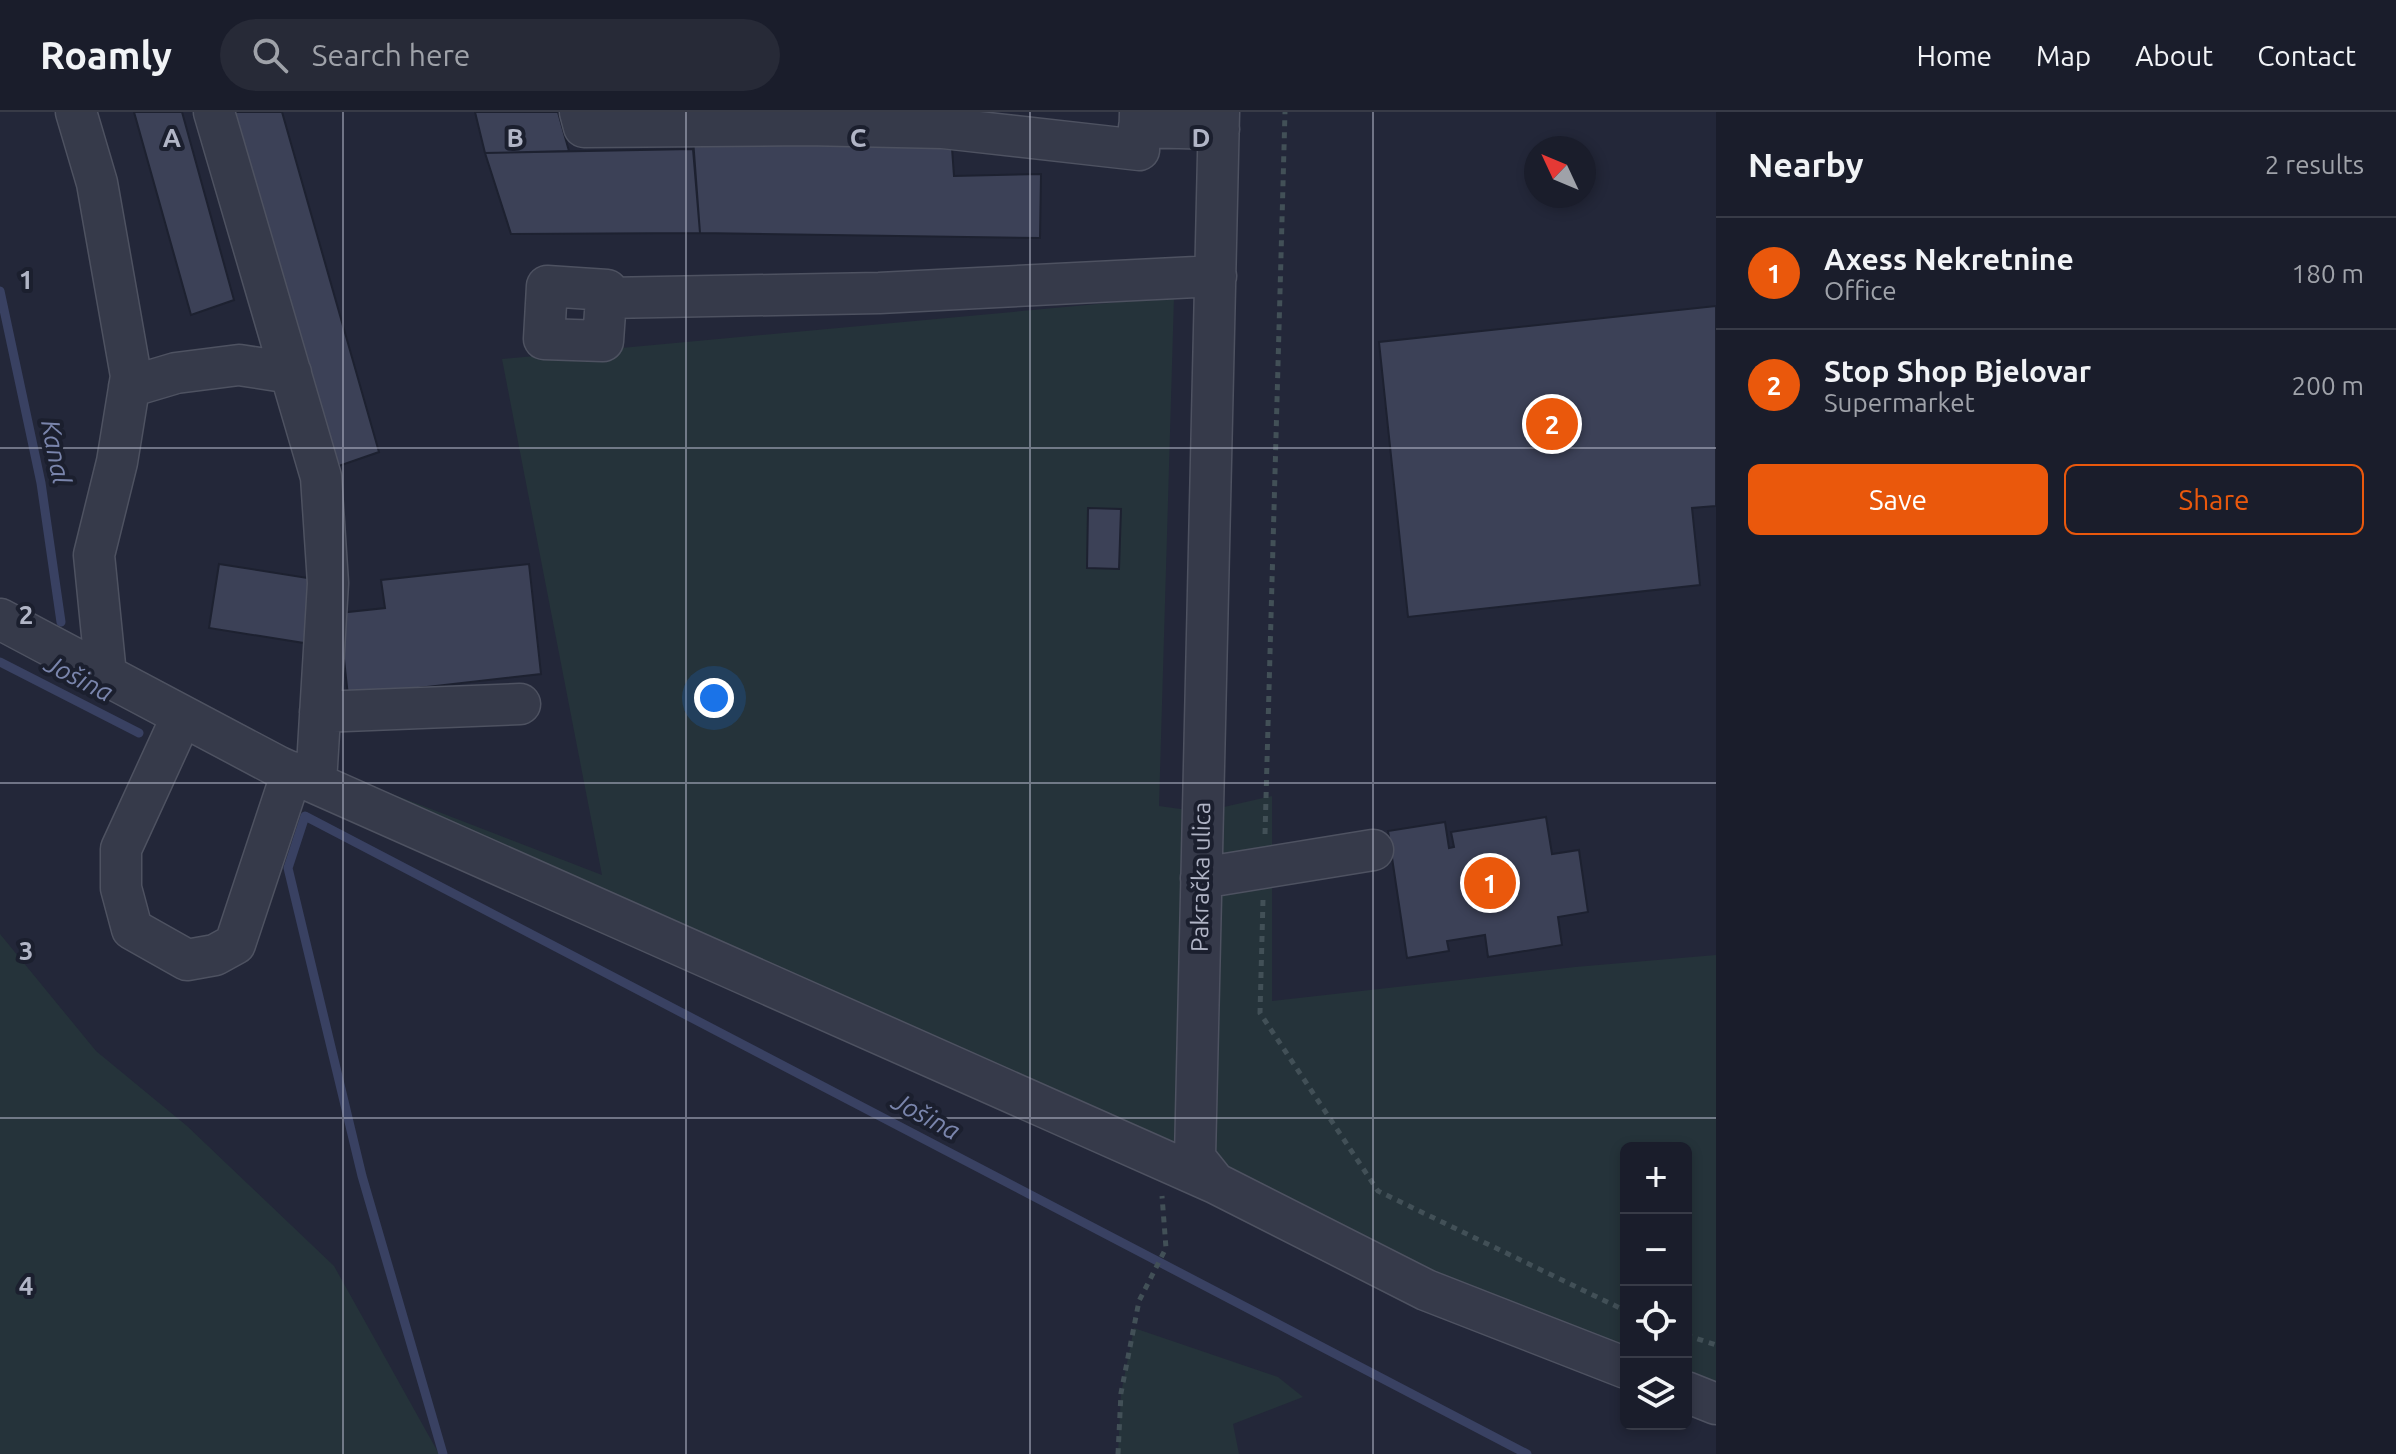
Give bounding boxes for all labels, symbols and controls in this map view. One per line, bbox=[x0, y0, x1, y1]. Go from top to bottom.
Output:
search box bbox=[220, 19, 780, 91]
icon: search bbox=[248, 33, 292, 77]
text: Roamly bbox=[40, 34, 172, 76]
text: Search here bbox=[312, 38, 470, 72]
text: Home bbox=[1917, 40, 1992, 71]
text: Map bbox=[2036, 40, 2091, 71]
text: About bbox=[2135, 40, 2213, 71]
text: Contact bbox=[2257, 40, 2356, 71]
text: A bbox=[163, 123, 182, 152]
text: B bbox=[506, 123, 524, 152]
text: C bbox=[850, 123, 867, 152]
text: D bbox=[1192, 123, 1210, 152]
north arrow bbox=[1524, 136, 1596, 208]
text: Nearby bbox=[1748, 145, 1863, 183]
text: 2 results bbox=[2265, 150, 2364, 179]
text: Axess Nekretnine bbox=[1824, 242, 2074, 276]
text: 1 bbox=[1767, 259, 1781, 288]
text: 180 m bbox=[2292, 259, 2364, 288]
text: 1 bbox=[19, 265, 33, 294]
text: Office bbox=[1824, 276, 1897, 305]
text: Stop Shop Bjelovar bbox=[1824, 354, 2091, 388]
text: 2 bbox=[1767, 371, 1781, 400]
text: 200 m bbox=[2292, 371, 2364, 400]
text: Supermarket bbox=[1824, 388, 1975, 417]
pin: 2 bbox=[1526, 394, 1578, 454]
water label: Kanal bbox=[36, 417, 77, 487]
button: Save bbox=[1748, 464, 2048, 535]
button: Share bbox=[2064, 464, 2364, 535]
text: 2 bbox=[19, 600, 33, 629]
water label: Jošina bbox=[39, 647, 118, 707]
your location bbox=[694, 678, 734, 718]
street label: Pakračka ulica bbox=[1186, 802, 1215, 952]
pin: 1 bbox=[1464, 853, 1516, 913]
text: 3 bbox=[19, 936, 33, 965]
water label: Jošina bbox=[886, 1085, 965, 1145]
map controls bbox=[1620, 1142, 1692, 1430]
button: + bbox=[1620, 1142, 1692, 1214]
button: − bbox=[1620, 1214, 1692, 1286]
text: 4 bbox=[19, 1271, 33, 1300]
button: locate bbox=[1620, 1286, 1692, 1358]
button: layers bbox=[1620, 1358, 1692, 1430]

